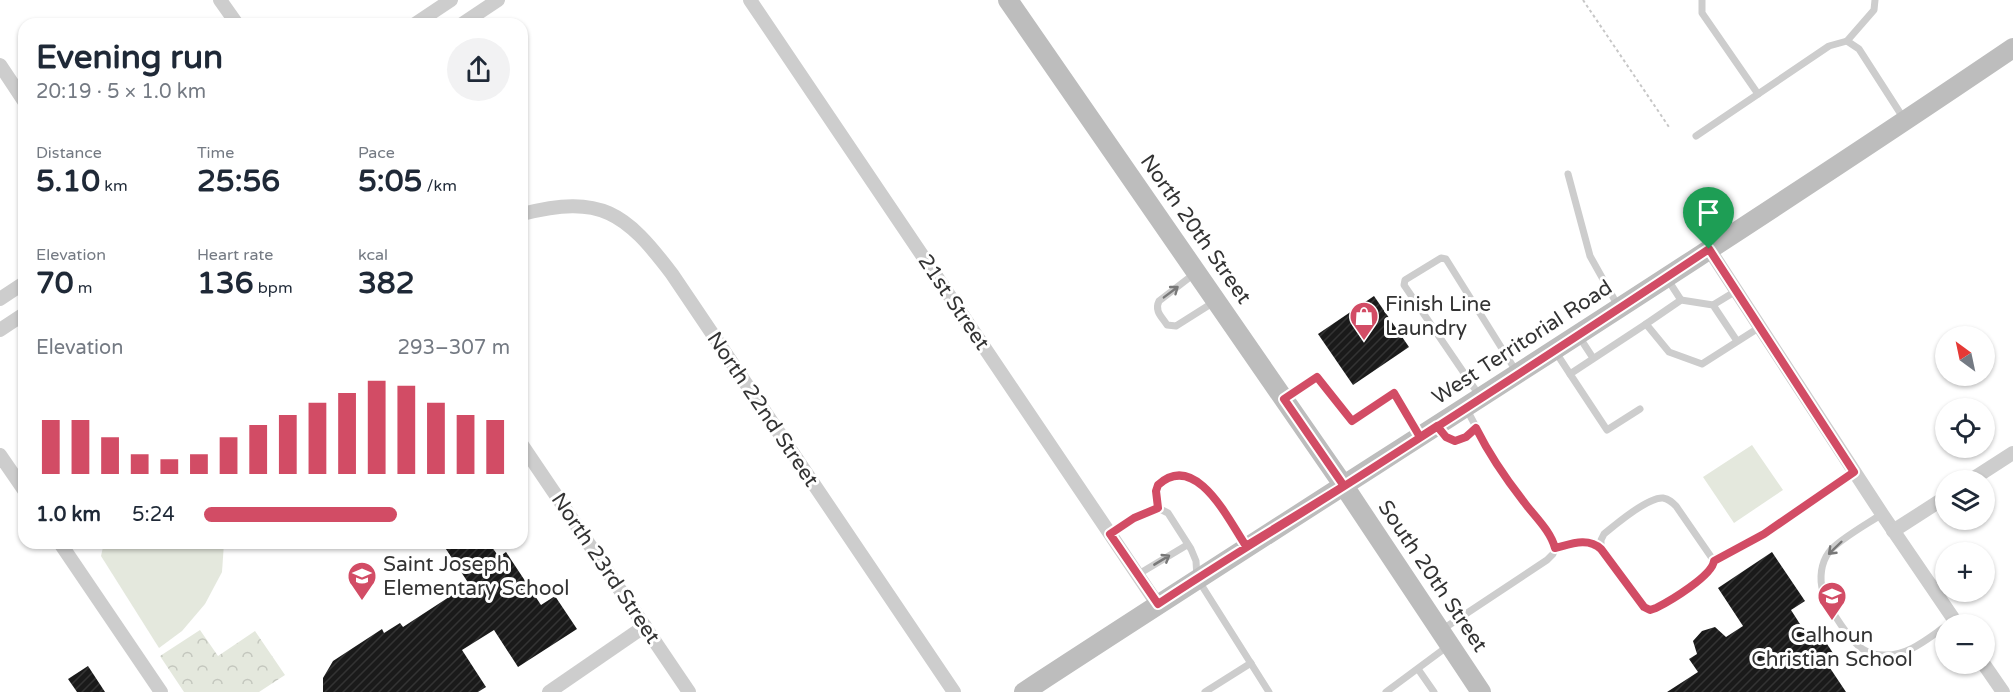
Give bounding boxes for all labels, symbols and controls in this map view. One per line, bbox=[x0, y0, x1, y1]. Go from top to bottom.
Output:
text: Evening run bbox=[36, 38, 223, 77]
button: share bbox=[447, 38, 510, 101]
text: 20:19 · 5 × 1.0 km bbox=[36, 80, 206, 104]
text: Distance bbox=[36, 143, 102, 163]
text: Time bbox=[197, 143, 234, 163]
text: Pace bbox=[358, 143, 395, 163]
street label: North 20th Street bbox=[1135, 150, 1256, 309]
text: 5.10 bbox=[36, 163, 100, 200]
text: 25:56 bbox=[197, 163, 280, 200]
text: 5:05 bbox=[358, 163, 422, 200]
text: km bbox=[100, 176, 128, 196]
text: /km bbox=[422, 176, 457, 196]
pin bbox=[1683, 187, 1734, 249]
icon: arrive bbox=[1692, 196, 1725, 229]
text: Elevation bbox=[36, 245, 106, 265]
text: Heart rate bbox=[197, 245, 273, 265]
text: kcal bbox=[358, 245, 388, 265]
street label: 21st Street bbox=[913, 250, 995, 355]
text: 70 bbox=[36, 265, 74, 302]
text: 136 bbox=[197, 265, 254, 302]
text: 382 bbox=[358, 265, 415, 302]
street label: West Territorial Road bbox=[1428, 275, 1617, 410]
text: m bbox=[74, 278, 93, 298]
text: bpm bbox=[254, 278, 293, 298]
one-way arrow bbox=[1163, 285, 1179, 298]
place label: Finish Line Laundry bbox=[1385, 292, 1491, 341]
shop icon: Finish Line Laundry bbox=[1348, 300, 1380, 342]
north arrow bbox=[1935, 326, 1995, 386]
map controls bbox=[1935, 326, 1995, 674]
street label: North 22nd Street bbox=[701, 327, 824, 492]
text: Elevation bbox=[36, 336, 123, 360]
text: 293–307 m bbox=[397, 336, 510, 360]
button: locate bbox=[1935, 398, 1995, 458]
button: layers bbox=[1935, 470, 1995, 530]
street label: North 23rd Street bbox=[546, 488, 665, 648]
street label: South 20th Street bbox=[1373, 496, 1493, 657]
text: 1.0 km bbox=[36, 503, 101, 527]
text: 5:24 bbox=[132, 503, 175, 527]
one-way arrow bbox=[1828, 540, 1843, 555]
button: + bbox=[1935, 542, 1995, 602]
place label: Saint Joseph Elementary School bbox=[383, 552, 570, 601]
one-way arrow bbox=[1153, 553, 1170, 565]
school or university icon: Saint Joseph Elementary School bbox=[346, 560, 378, 602]
school or university icon: Calhoun Christian School bbox=[1816, 580, 1848, 622]
button: − bbox=[1935, 614, 1995, 674]
place label: Calhoun Christian School bbox=[1751, 623, 1913, 672]

